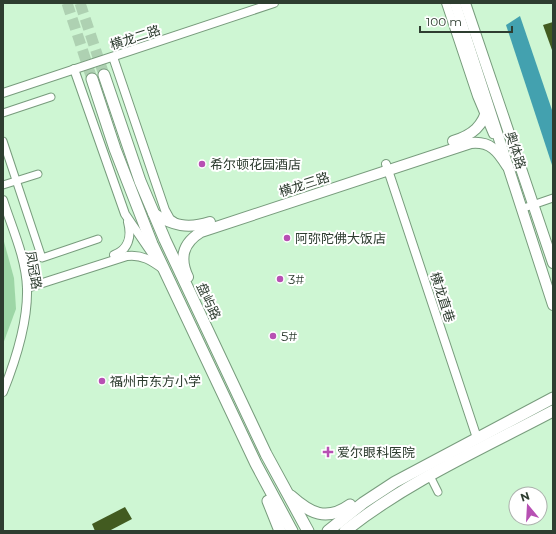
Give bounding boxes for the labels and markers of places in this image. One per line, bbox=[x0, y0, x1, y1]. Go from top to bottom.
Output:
place label: 希尔顿花园酒店 bbox=[210, 156, 301, 172]
marker: 希尔顿花园酒店 bbox=[197, 159, 207, 169]
place label: 阿弥陀佛大饭店 bbox=[295, 230, 386, 246]
marker: 阿弥陀佛大饭店 bbox=[282, 233, 292, 243]
place label: 3# bbox=[288, 271, 304, 287]
marker: 3# bbox=[275, 274, 285, 284]
place label: 5# bbox=[281, 328, 297, 344]
marker: 5# bbox=[268, 331, 278, 341]
place label: 福州市东方小学 bbox=[110, 373, 201, 389]
marker: 福州市东方小学 bbox=[97, 376, 107, 386]
place label: 爱尔眼科医院 bbox=[337, 444, 415, 460]
marker: 爱尔眼科医院 bbox=[322, 446, 334, 458]

